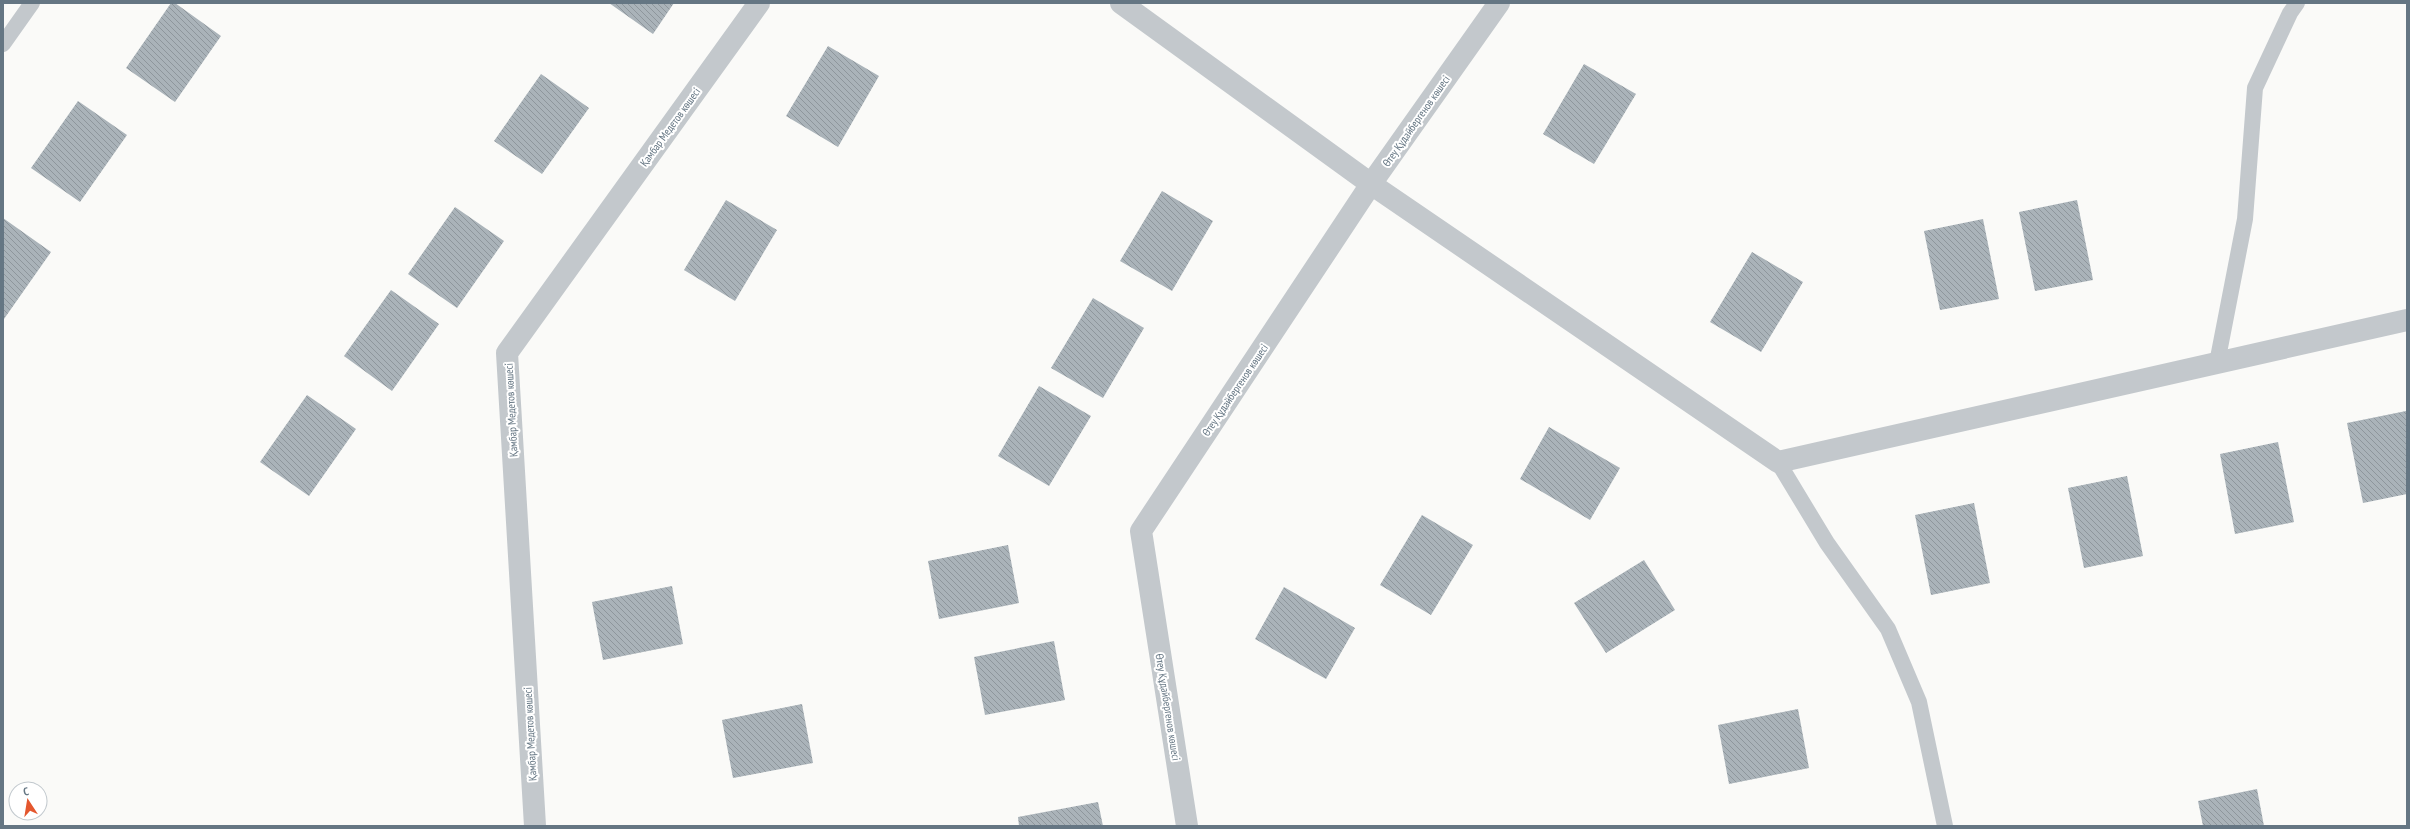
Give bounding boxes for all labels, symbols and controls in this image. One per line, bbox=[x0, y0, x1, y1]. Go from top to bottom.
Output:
street label: Өтеу Құдайбергенов көшесі bbox=[1379, 73, 1453, 169]
street label: Қамбар Медетов көшесі bbox=[637, 85, 703, 169]
street label: Өтеу Құдайбергенов көшесі bbox=[1199, 341, 1271, 439]
street label: Қамбар Медетов көшесі bbox=[502, 363, 520, 457]
street label: Өтеу Құдайбергенов көшесі bbox=[1153, 653, 1183, 761]
street label: Қамбар Медетов көшесі bbox=[521, 687, 539, 781]
north arrow bbox=[8, 781, 48, 821]
text: С bbox=[22, 784, 30, 799]

